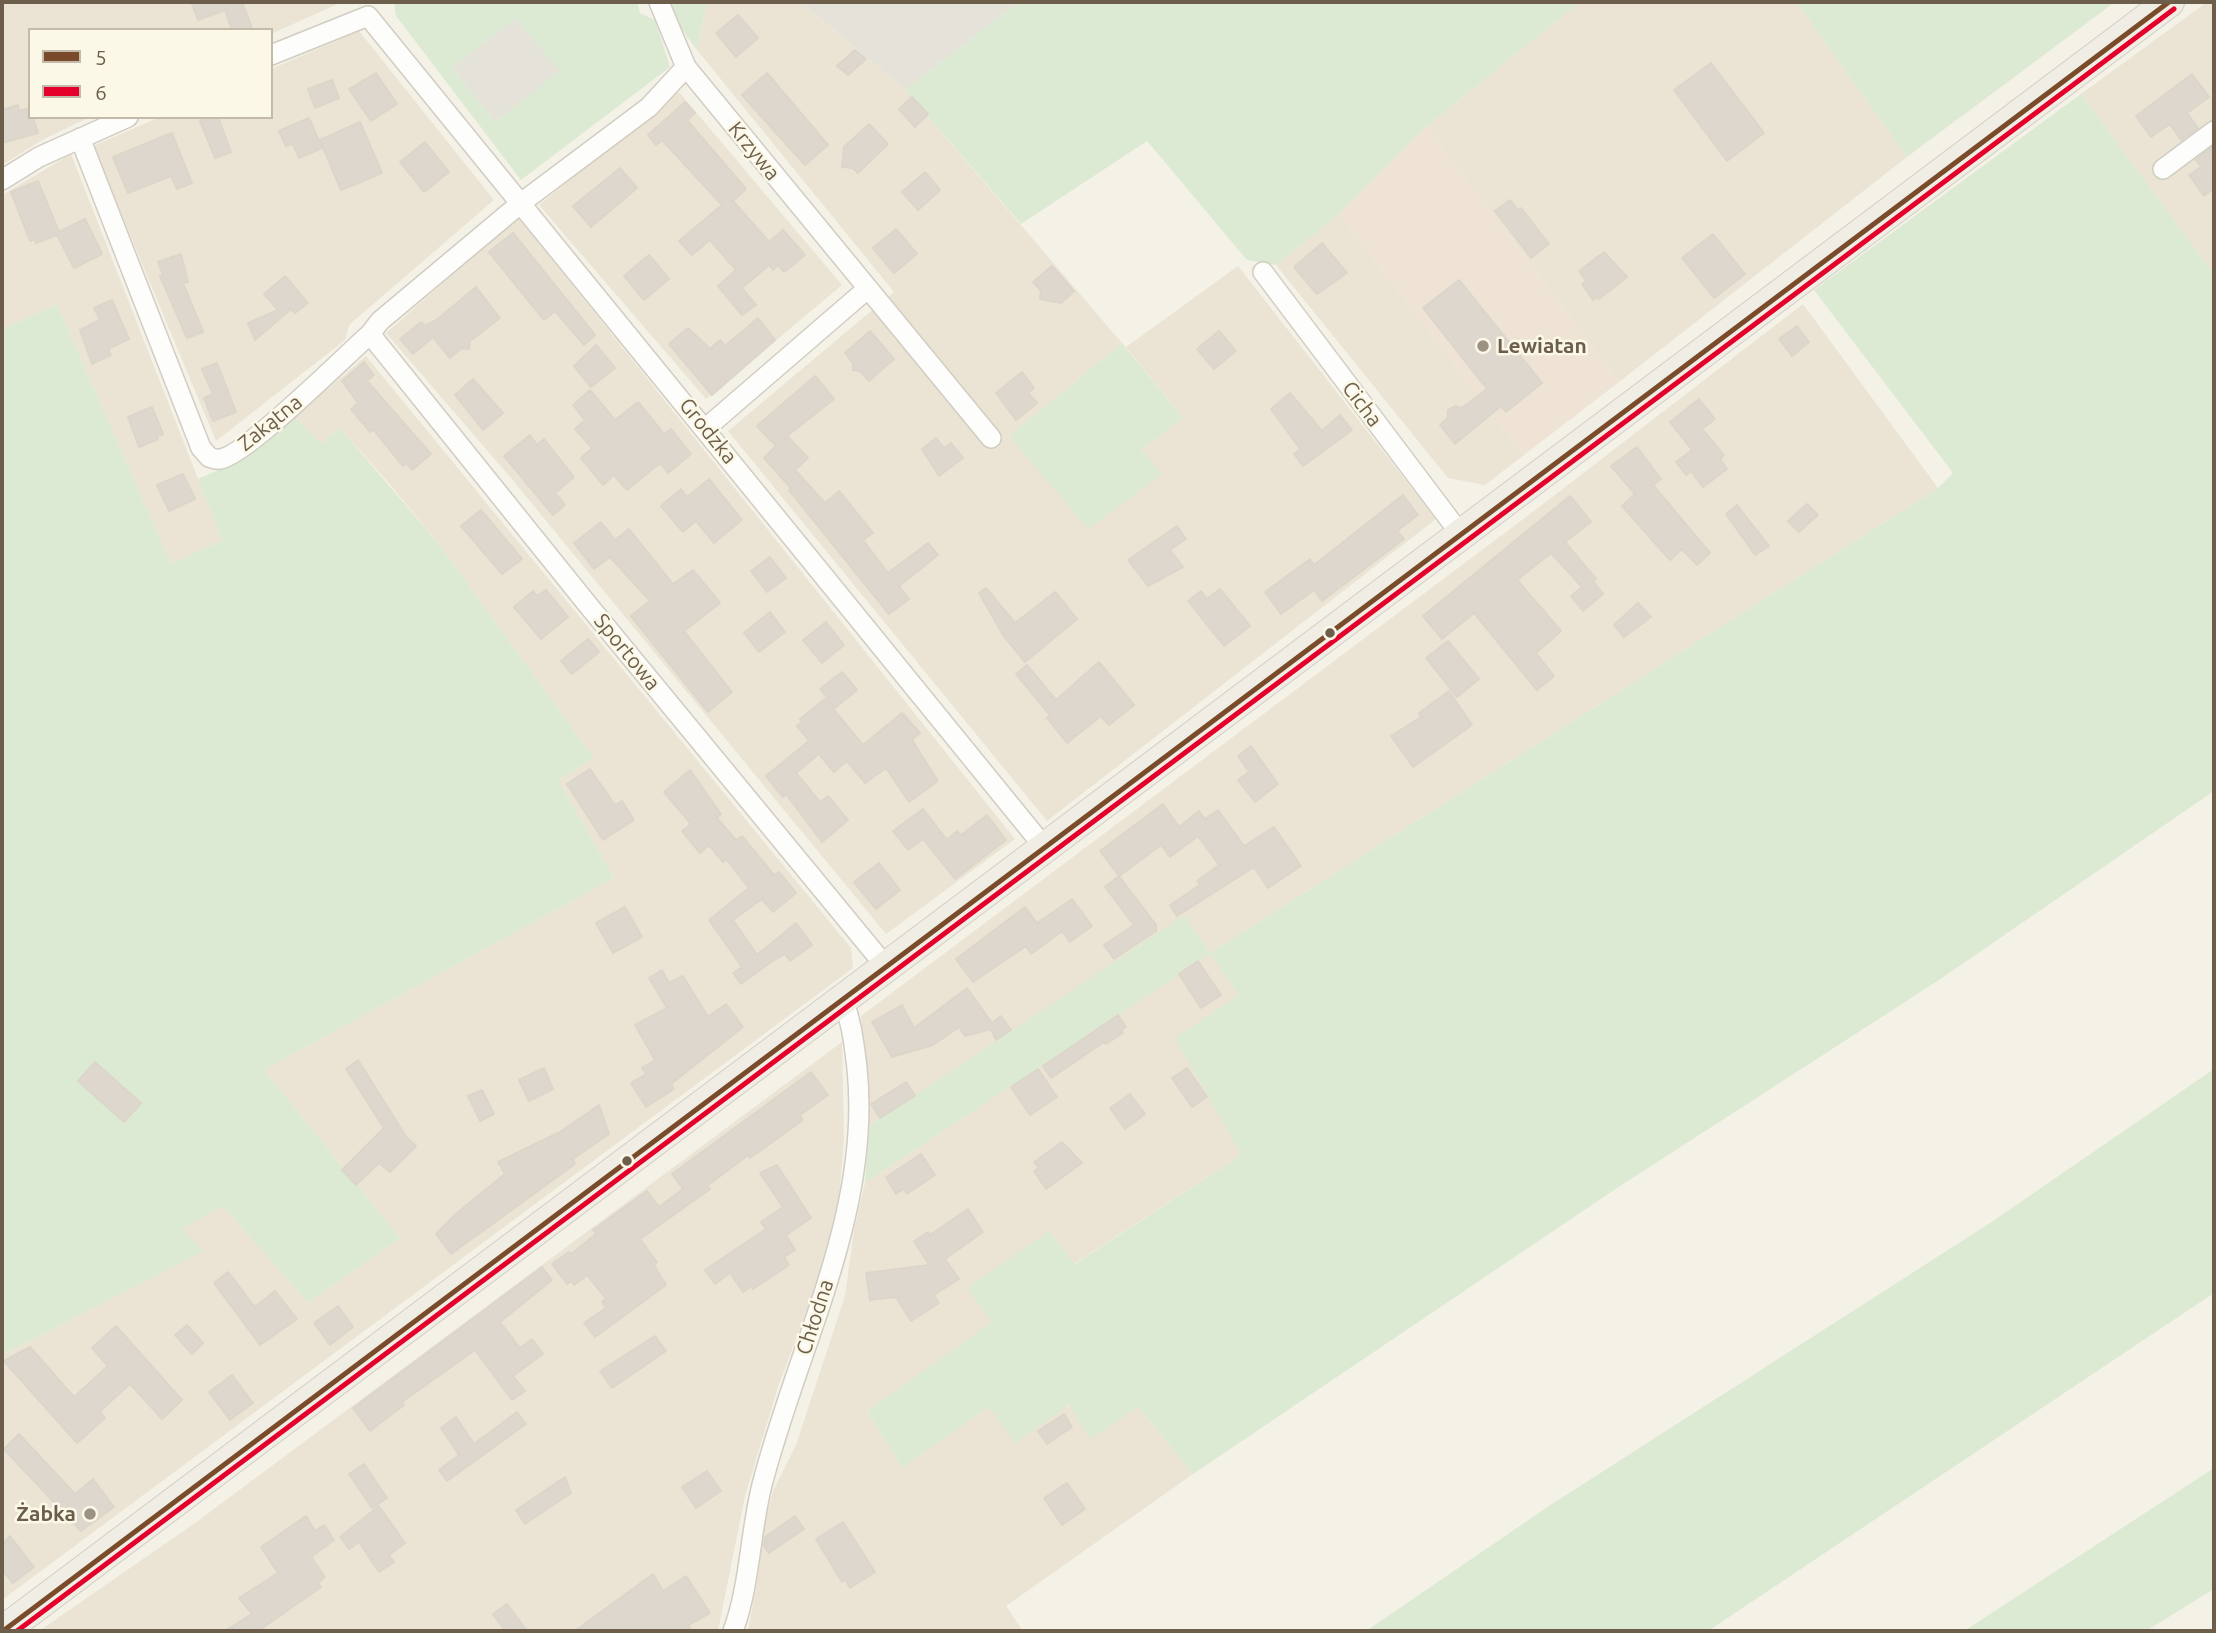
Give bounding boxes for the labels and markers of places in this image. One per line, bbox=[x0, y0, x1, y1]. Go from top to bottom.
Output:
place label: Lewiatan bbox=[1497, 333, 1587, 359]
marker: Lewiatan bbox=[1475, 338, 1491, 354]
unlabelled marker bbox=[1323, 626, 1337, 640]
unlabelled marker bbox=[620, 1154, 634, 1168]
place label: Żabka bbox=[16, 1501, 76, 1527]
marker: Żabka bbox=[82, 1506, 98, 1522]

